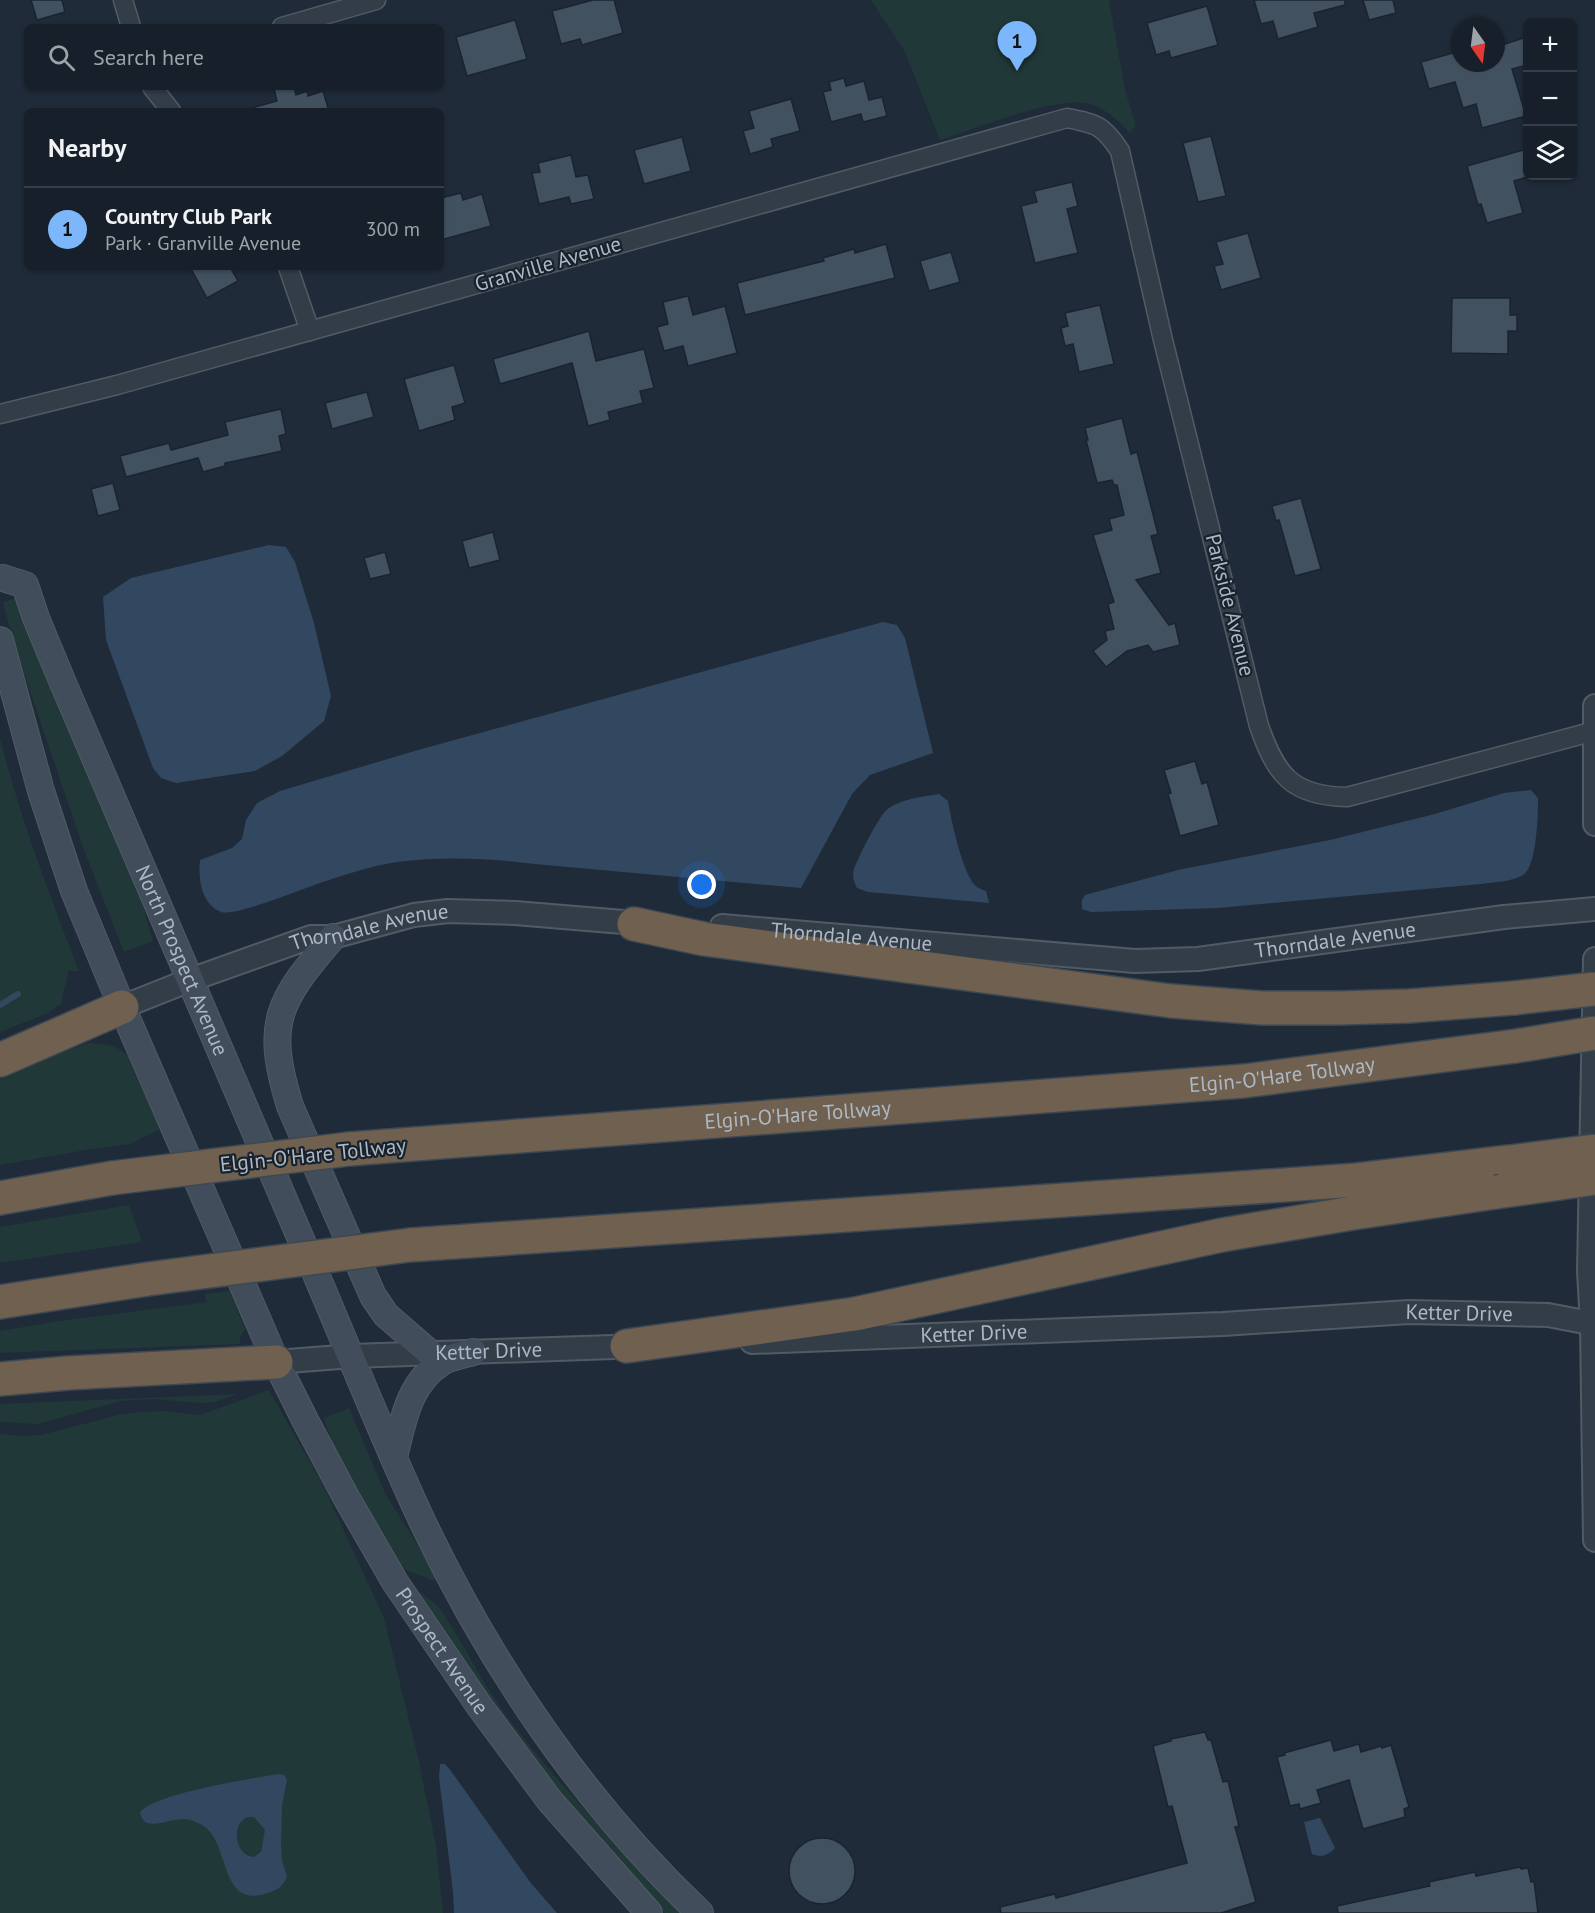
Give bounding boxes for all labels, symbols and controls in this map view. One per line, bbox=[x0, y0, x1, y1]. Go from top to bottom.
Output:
north arrow bbox=[1451, 18, 1505, 72]
map controls bbox=[1523, 18, 1577, 180]
button: + bbox=[1523, 18, 1577, 72]
pin: 1 bbox=[998, 22, 1036, 71]
search box bbox=[24, 24, 444, 90]
icon: search bbox=[45, 41, 78, 74]
text: Search here bbox=[93, 43, 204, 71]
button: − bbox=[1523, 72, 1577, 126]
button: layers bbox=[1523, 126, 1577, 180]
text: Nearby bbox=[48, 131, 126, 164]
text: Country Club Park bbox=[105, 202, 272, 230]
text: 1 bbox=[62, 216, 73, 242]
text: 300 m bbox=[366, 216, 420, 242]
text: Park · Granville Avenue bbox=[105, 230, 301, 256]
street label: Granville Avenue bbox=[472, 230, 624, 297]
street label: Parkside Avenue bbox=[1200, 531, 1261, 679]
street label: North Prospect Avenue bbox=[129, 861, 235, 1060]
your location bbox=[687, 870, 716, 899]
street label: Thorndale Avenue bbox=[286, 897, 450, 957]
street label: Thorndale Avenue bbox=[1253, 915, 1417, 964]
street label: Thorndale Avenue bbox=[770, 916, 934, 957]
street label: Elgin-O'Hare Tollway bbox=[1188, 1050, 1377, 1098]
street label: Elgin-O'Hare Tollway bbox=[703, 1094, 892, 1135]
street label: Elgin-O'Hare Tollway bbox=[219, 1131, 407, 1178]
street label: Ketter Drive bbox=[1405, 1298, 1513, 1327]
street label: Ketter Drive bbox=[920, 1317, 1028, 1349]
street label: Ketter Drive bbox=[435, 1335, 543, 1366]
street label: Prospect Avenue bbox=[390, 1582, 495, 1720]

